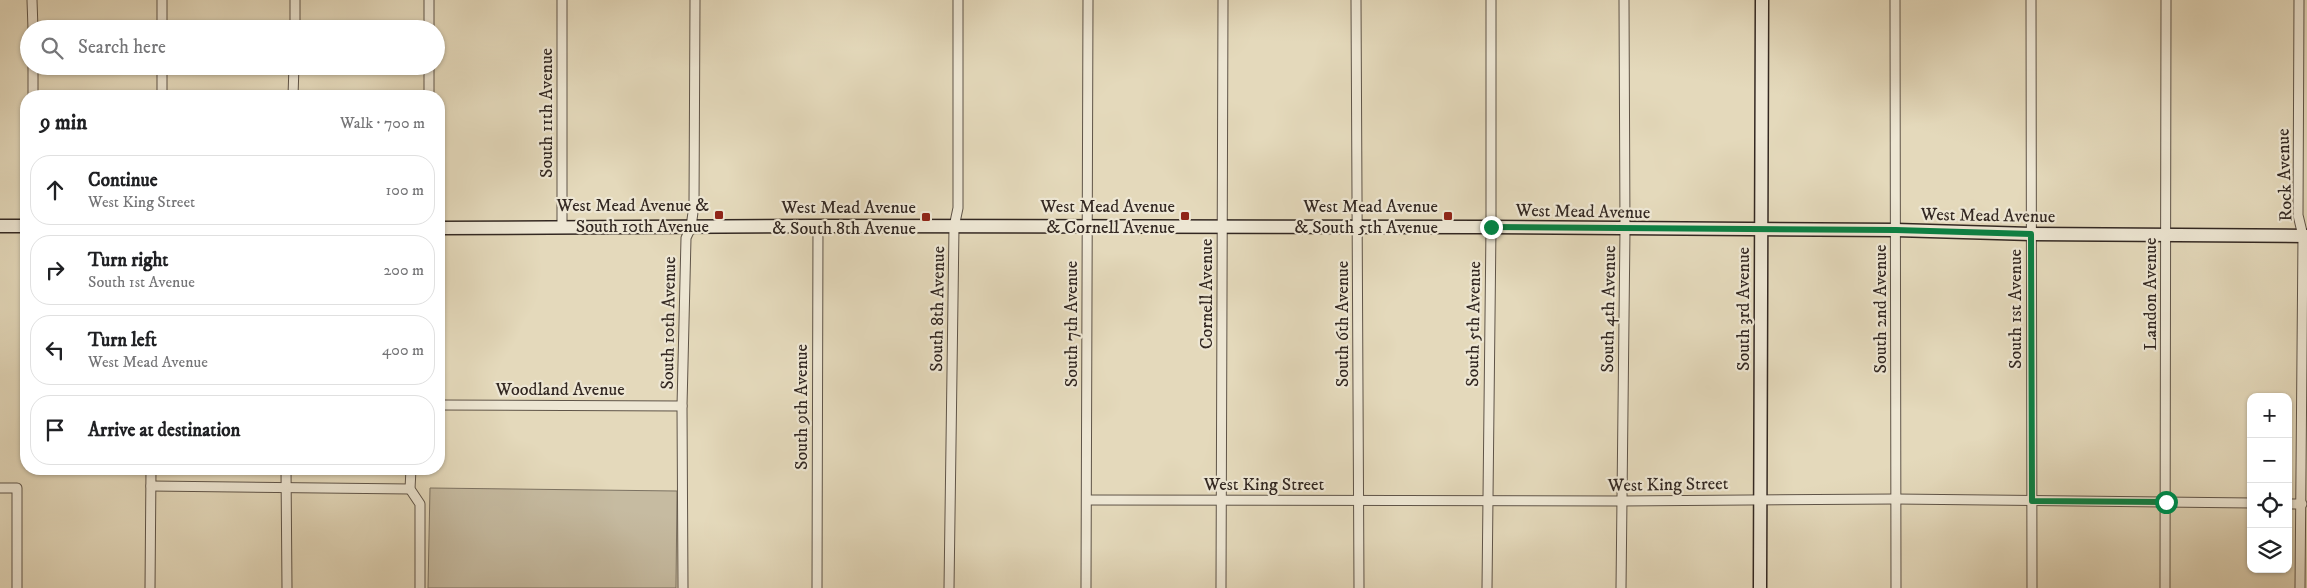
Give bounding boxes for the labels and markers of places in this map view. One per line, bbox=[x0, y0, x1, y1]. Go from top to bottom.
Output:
place label: West Mead Avenue & South 10th Avenue bbox=[556, 195, 709, 238]
place label: West Mead Avenue & Cornell Avenue bbox=[1039, 196, 1175, 239]
place label: West Mead Avenue & South 5th Avenue bbox=[1294, 196, 1438, 239]
place label: West Mead Avenue & South 8th Avenue bbox=[772, 197, 916, 240]
marker: West Mead Avenue & South 10th Avenue bbox=[713, 209, 725, 221]
marker: West Mead Avenue & Cornell Avenue bbox=[1179, 210, 1191, 222]
marker: West Mead Avenue & South 5th Avenue bbox=[1442, 210, 1454, 222]
marker: West Mead Avenue & South 8th Avenue bbox=[920, 211, 932, 223]

